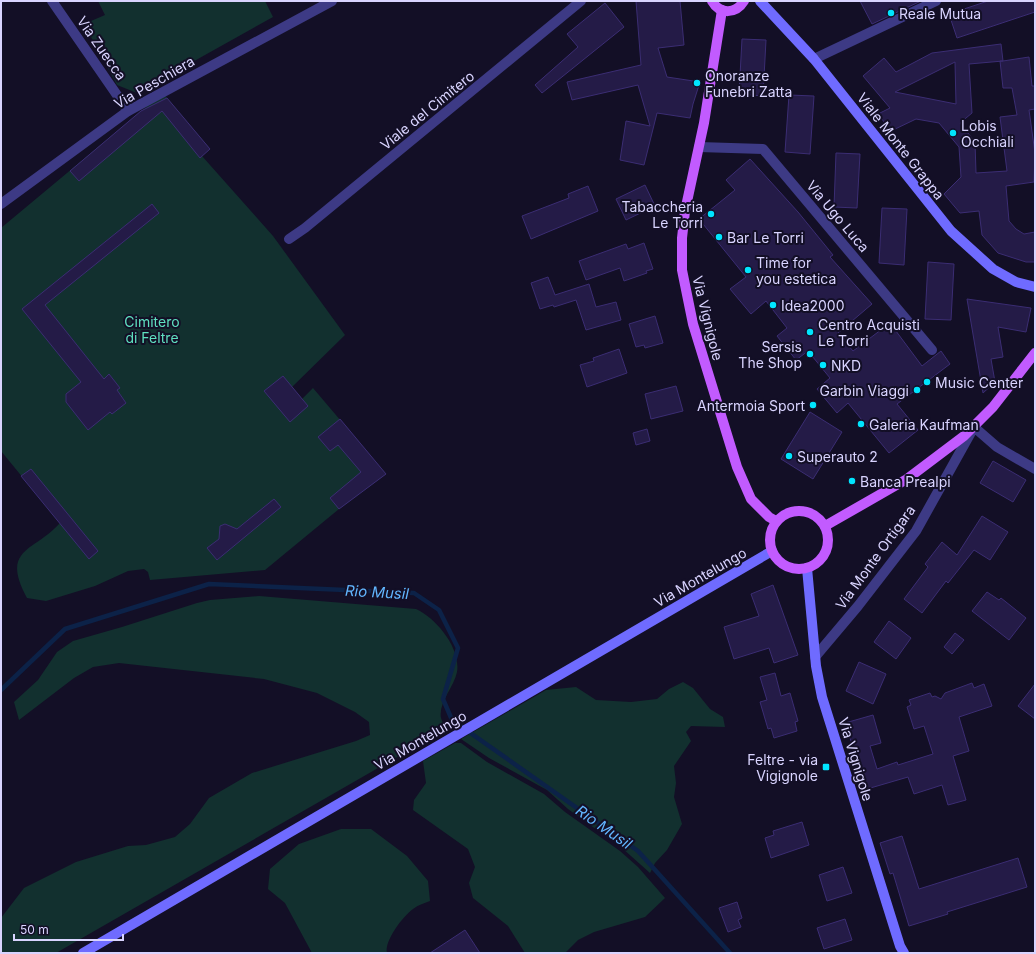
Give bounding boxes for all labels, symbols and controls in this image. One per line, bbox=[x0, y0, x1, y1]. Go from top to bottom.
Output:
place label: Reale Mutua bbox=[899, 5, 981, 22]
marker: Reale Mutua bbox=[886, 8, 896, 18]
street label: Via Zuecca bbox=[74, 13, 130, 83]
street label: Via Peschiera bbox=[111, 52, 197, 112]
street label: Viale del Cimitero bbox=[377, 67, 477, 153]
place label: Onoranze Funebri Zatta bbox=[705, 67, 792, 100]
marker: Onoranze Funebri Zatta bbox=[692, 78, 702, 88]
street label: Viale Monte Grappa bbox=[854, 89, 948, 203]
place label: Lobis Occhiali bbox=[961, 117, 1014, 150]
marker: Lobis Occhiali bbox=[948, 128, 958, 138]
street label: Via Ugo Luca bbox=[803, 177, 873, 255]
place label: Tabaccheria Le Torri bbox=[621, 198, 703, 231]
marker: Tabaccheria Le Torri bbox=[706, 209, 716, 219]
place label: Bar Le Torri bbox=[727, 229, 804, 246]
marker: Bar Le Torri bbox=[714, 232, 724, 242]
place label: Time for you estetica bbox=[756, 254, 836, 287]
marker: Time for you estetica bbox=[743, 265, 753, 275]
street label: Via Vignigole bbox=[689, 274, 727, 362]
place label: Idea2000 bbox=[781, 297, 845, 314]
marker: Idea2000 bbox=[768, 300, 778, 310]
park label: Cimitero di Feltre bbox=[124, 313, 180, 346]
place label: Centro Acquisti Le Torri bbox=[818, 316, 920, 349]
marker: Centro Acquisti Le Torri bbox=[805, 327, 815, 337]
place label: Sersis The Shop bbox=[738, 338, 802, 371]
marker: Sersis The Shop bbox=[805, 349, 815, 359]
place label: NKD bbox=[831, 357, 861, 374]
marker: NKD bbox=[818, 360, 828, 370]
place label: Music Center bbox=[935, 374, 1023, 391]
marker: Music Center bbox=[922, 377, 932, 387]
place label: Garbin Viaggi bbox=[820, 382, 909, 399]
marker: Garbin Viaggi bbox=[912, 385, 922, 395]
place label: Antermoia Sport bbox=[697, 397, 805, 414]
marker: Antermoia Sport bbox=[808, 400, 818, 410]
place label: Galeria Kaufman bbox=[869, 416, 979, 433]
marker: Galeria Kaufman bbox=[856, 419, 866, 429]
place label: Superauto 2 bbox=[797, 448, 878, 465]
marker: Superauto 2 bbox=[784, 451, 794, 461]
place label: Banca Prealpi bbox=[860, 473, 951, 490]
marker: Banca Prealpi bbox=[847, 476, 857, 486]
street label: Via Monte Ortigara bbox=[832, 502, 918, 612]
street label: Via Montelungo bbox=[651, 544, 749, 610]
water label: Rio Musil bbox=[344, 581, 410, 603]
street label: Via Montelungo bbox=[371, 707, 469, 773]
street label: Via Vignigole bbox=[835, 715, 877, 803]
place label: Feltre - via Vigignole bbox=[747, 751, 818, 784]
marker: Feltre - via Vigignole bbox=[821, 762, 831, 772]
water label: Rio Musil bbox=[572, 801, 636, 853]
scale bar bbox=[14, 916, 123, 942]
text: 50 m bbox=[20, 922, 49, 937]

